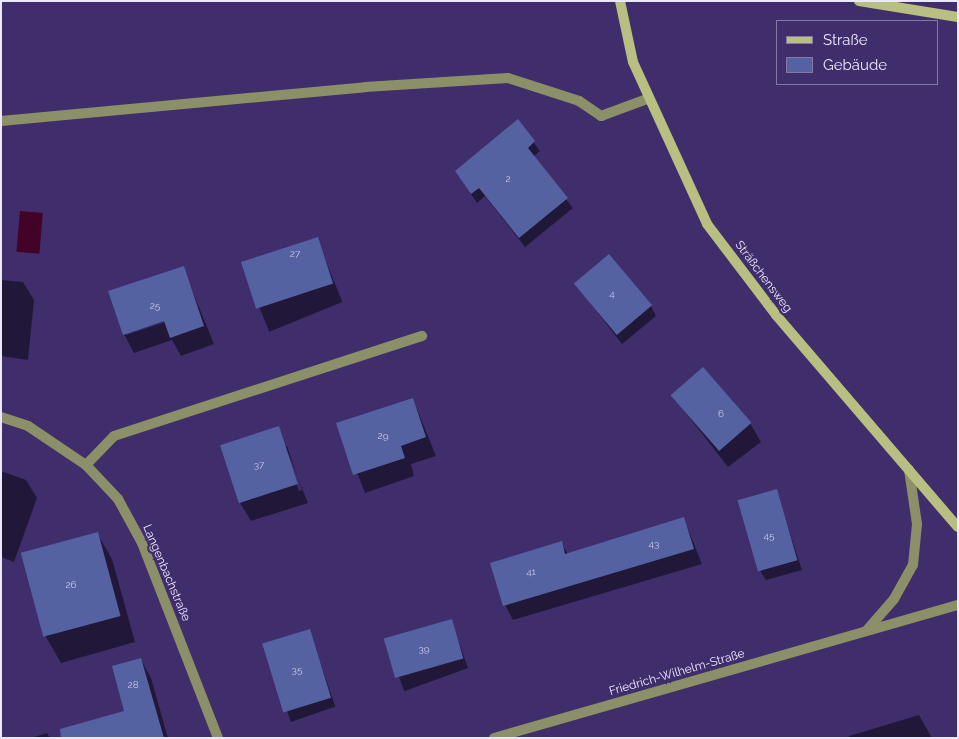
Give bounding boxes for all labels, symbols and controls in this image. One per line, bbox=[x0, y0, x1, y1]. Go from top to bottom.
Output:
legend bbox=[776, 20, 939, 85]
text: Straße bbox=[823, 31, 867, 49]
text: Gebäude bbox=[823, 56, 887, 74]
house number: 2 bbox=[505, 173, 511, 185]
street label: Sträßchensweg bbox=[731, 238, 795, 316]
house number: 27 bbox=[290, 248, 300, 260]
house number: 4 bbox=[609, 288, 615, 300]
house number: 25 bbox=[150, 300, 160, 312]
house number: 6 bbox=[718, 408, 724, 420]
house number: 29 bbox=[377, 430, 389, 442]
house number: 37 bbox=[254, 459, 264, 471]
street label: Langenbachstraße bbox=[139, 522, 193, 624]
house number: 45 bbox=[764, 530, 774, 542]
house number: 43 bbox=[649, 538, 659, 550]
house number: 41 bbox=[526, 566, 536, 578]
house number: 26 bbox=[65, 579, 77, 591]
house number: 39 bbox=[418, 643, 430, 655]
street label: Friedrich-Wilhelm-Straße bbox=[608, 647, 746, 699]
house number: 35 bbox=[292, 664, 302, 676]
house number: 28 bbox=[127, 679, 139, 691]

